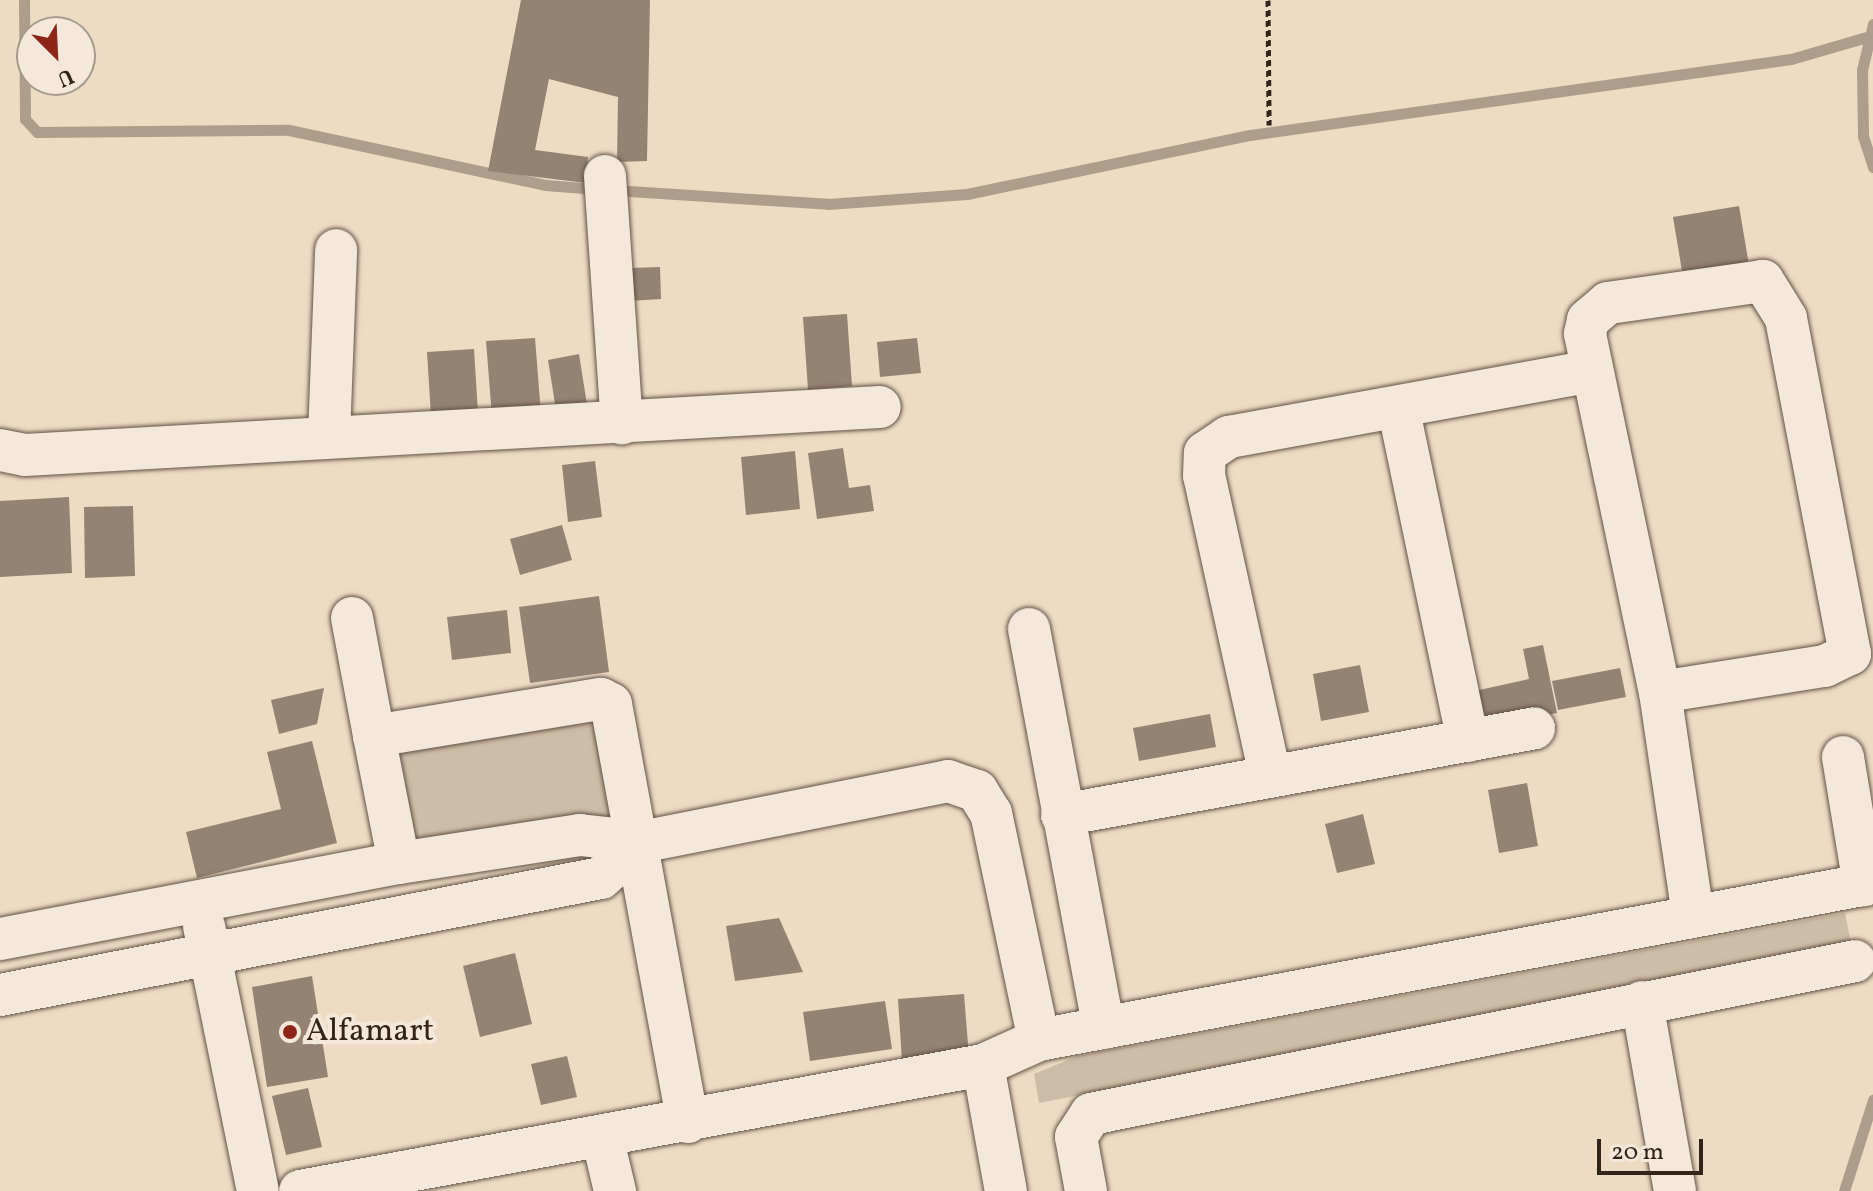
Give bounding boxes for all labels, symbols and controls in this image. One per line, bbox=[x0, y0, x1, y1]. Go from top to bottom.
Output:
north arrow bbox=[16, 16, 96, 96]
text: U bbox=[52, 59, 78, 94]
place label: Alfamart bbox=[306, 1013, 434, 1051]
marker: Alfamart bbox=[281, 1023, 299, 1041]
scale bar bbox=[1601, 1123, 1707, 1173]
text: 20 m bbox=[1611, 1136, 1664, 1170]

